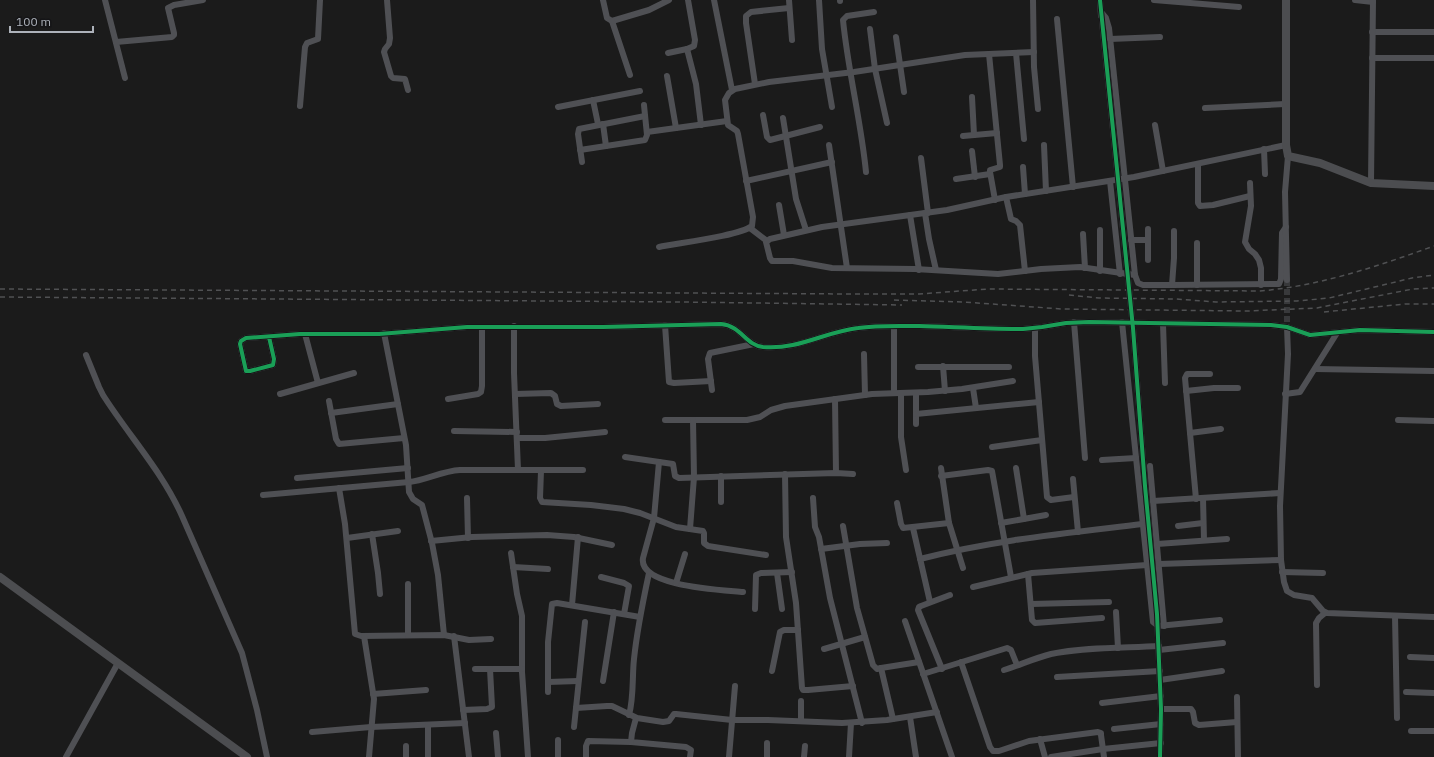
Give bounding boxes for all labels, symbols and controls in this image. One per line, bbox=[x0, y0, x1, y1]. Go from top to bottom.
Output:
scale bar bbox=[10, 8, 93, 34]
text: 100 m bbox=[16, 14, 51, 29]

